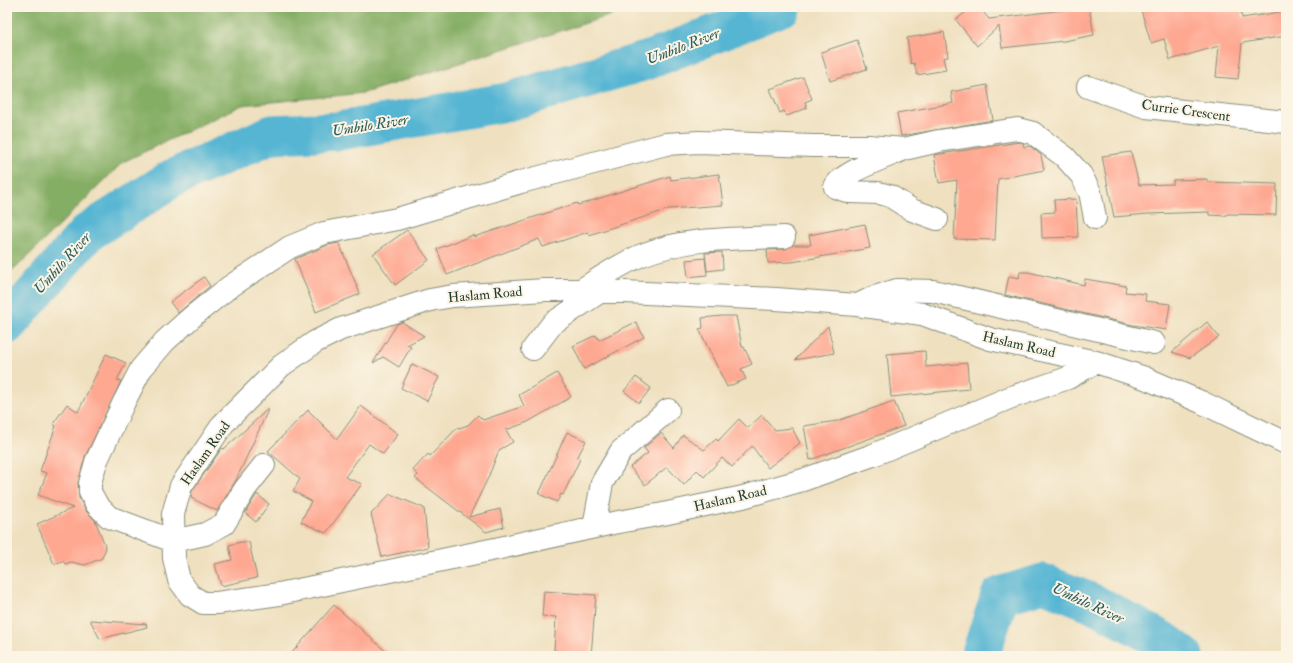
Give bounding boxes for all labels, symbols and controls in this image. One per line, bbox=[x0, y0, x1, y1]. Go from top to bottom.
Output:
water label: Umbilo River bbox=[644, 23, 724, 69]
street label: Currie Crescent bbox=[1140, 96, 1232, 125]
water label: Umbilo River bbox=[331, 110, 411, 141]
water label: Umbilo River bbox=[30, 227, 96, 298]
street label: Haslam Road bbox=[447, 283, 523, 306]
street label: Haslam Road bbox=[981, 328, 1057, 361]
street label: Haslam Road bbox=[177, 418, 234, 489]
street label: Haslam Road bbox=[692, 482, 768, 515]
water label: Umbilo River bbox=[1049, 579, 1128, 629]

